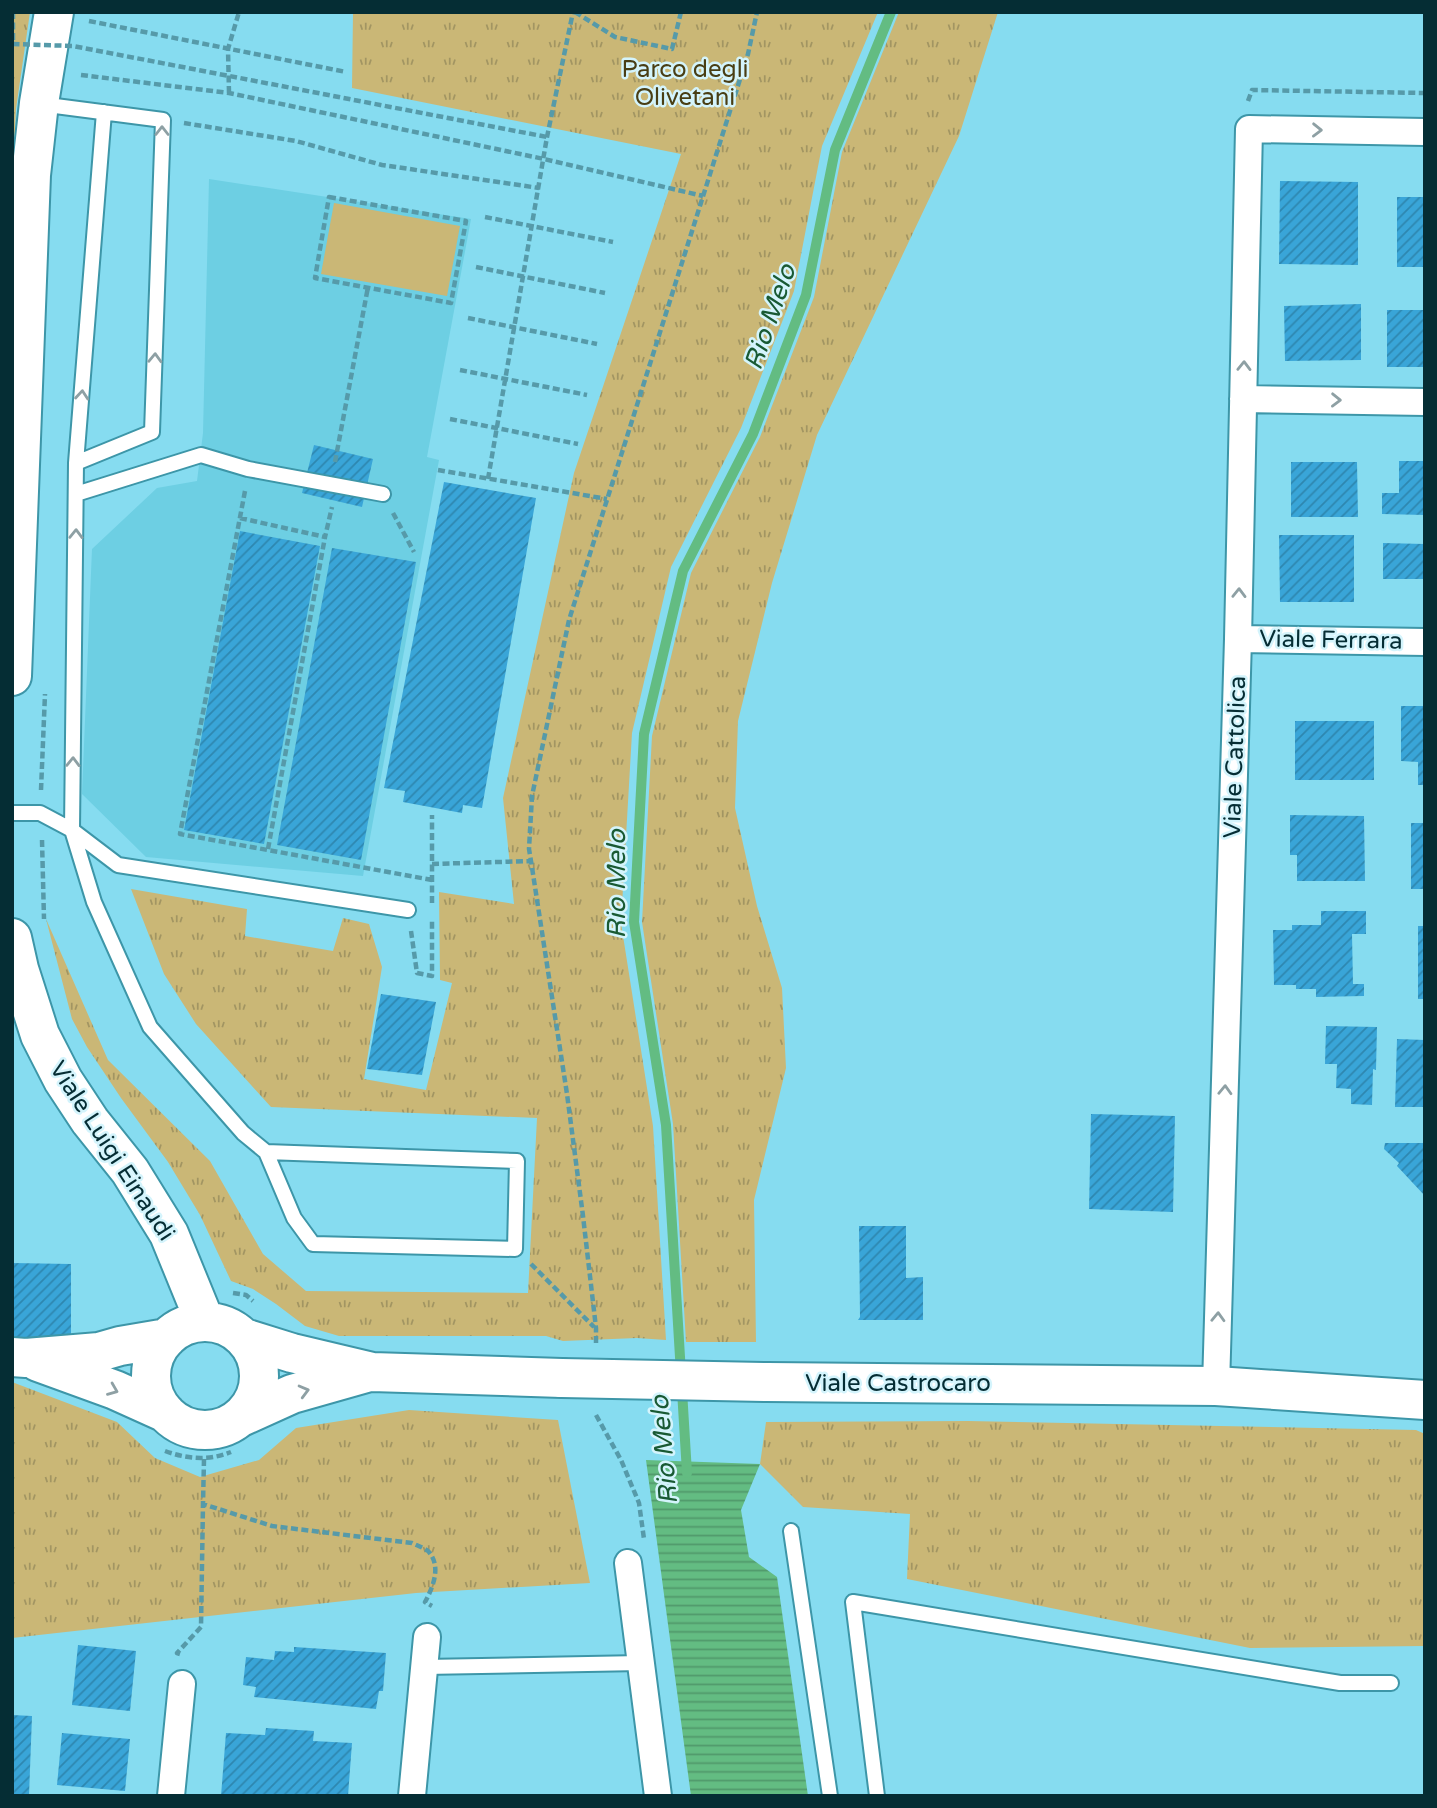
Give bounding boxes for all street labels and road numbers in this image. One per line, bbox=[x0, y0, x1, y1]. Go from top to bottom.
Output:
street label: Viale Ferrara bbox=[1259, 624, 1403, 656]
street label: Viale Cattolica bbox=[1218, 675, 1252, 839]
street label: Viale Luigi Einaudi bbox=[43, 1056, 181, 1246]
street label: Viale Castrocaro bbox=[805, 1369, 991, 1398]

